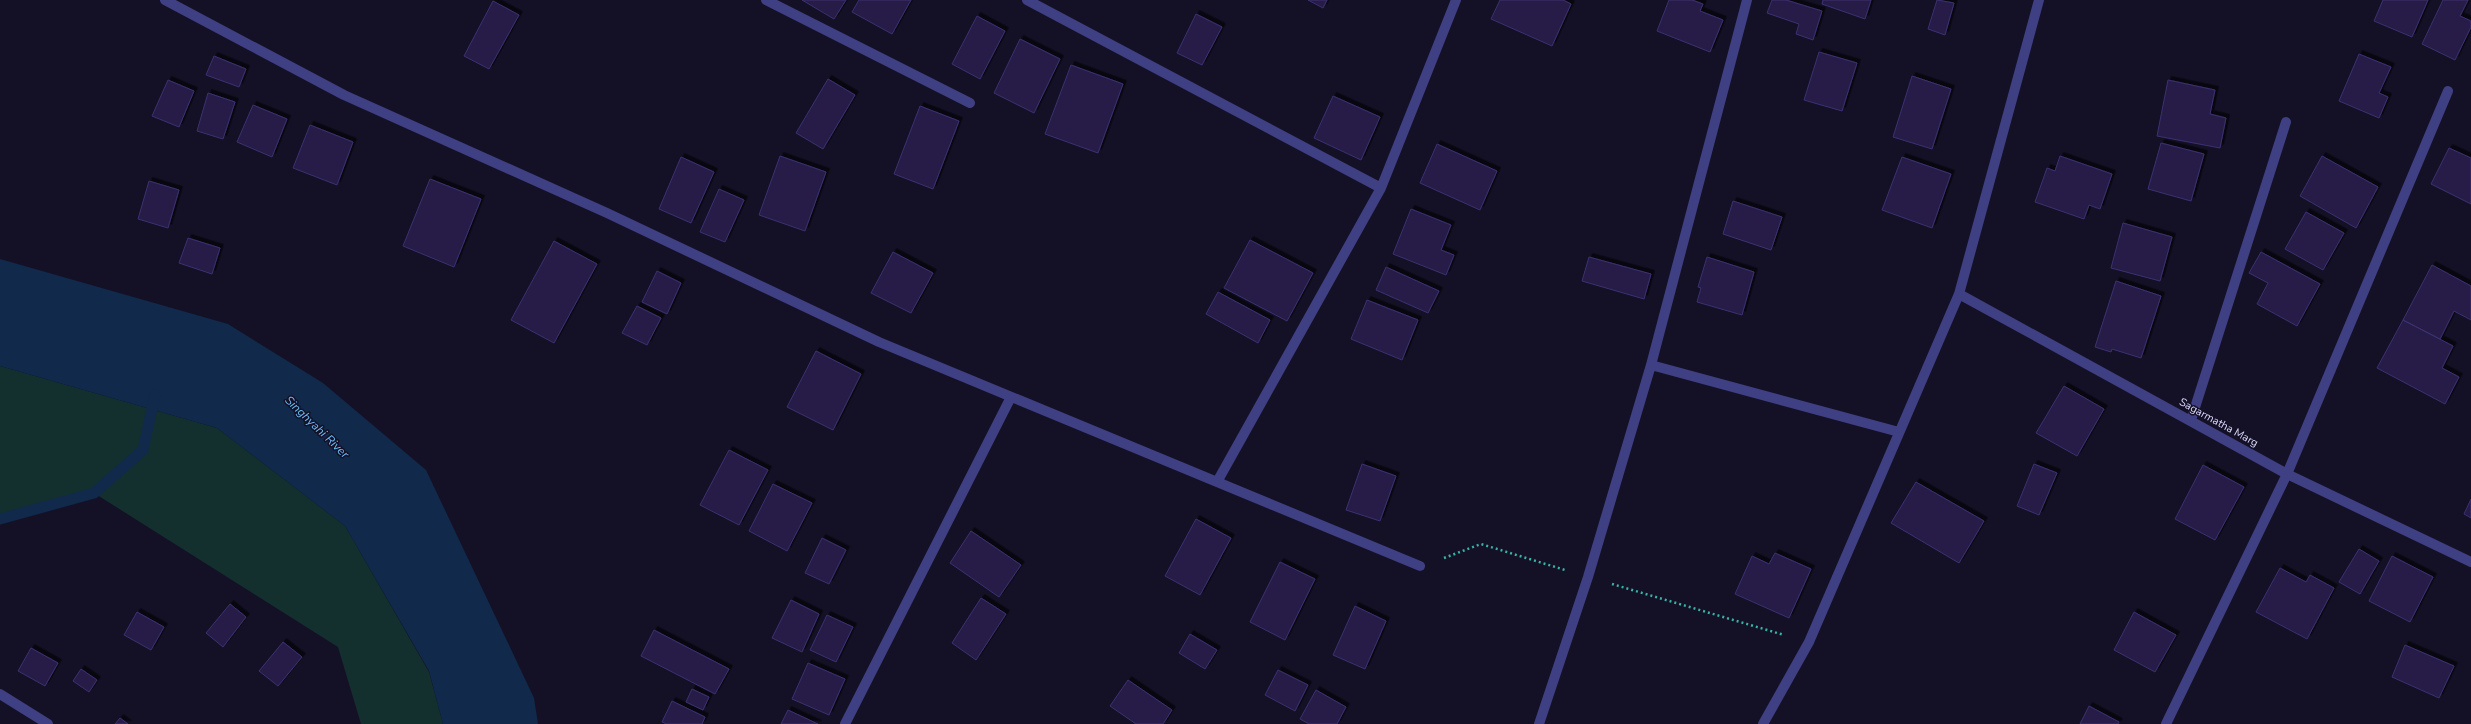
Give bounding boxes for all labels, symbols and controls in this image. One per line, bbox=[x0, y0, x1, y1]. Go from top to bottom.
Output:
water label: Singhyahi River bbox=[281, 392, 353, 462]
street label: Sagarmatha Marg bbox=[2176, 394, 2261, 450]

